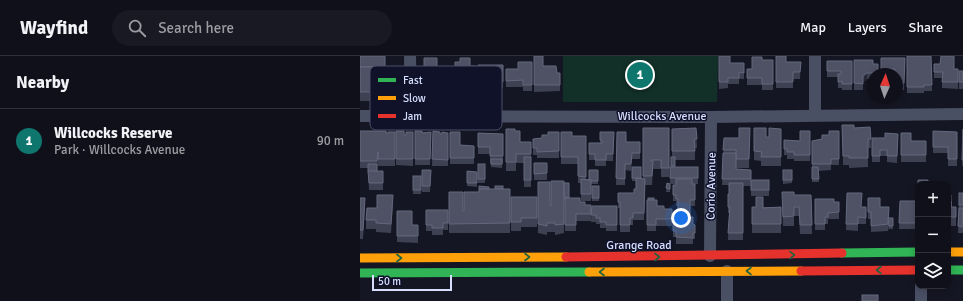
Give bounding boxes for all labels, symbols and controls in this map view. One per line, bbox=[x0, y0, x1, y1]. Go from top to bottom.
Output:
search box bbox=[112, 10, 392, 46]
text: Wayfind bbox=[20, 16, 88, 40]
icon: search bbox=[126, 17, 148, 39]
text: Search here bbox=[158, 19, 234, 37]
text: Map bbox=[800, 19, 826, 36]
text: Layers bbox=[848, 19, 887, 36]
text: Share bbox=[909, 19, 943, 36]
pin: 1 bbox=[627, 60, 653, 90]
legend bbox=[370, 66, 502, 130]
north arrow bbox=[867, 68, 903, 104]
text: Nearby bbox=[16, 72, 69, 93]
text: Fast bbox=[403, 74, 423, 87]
text: Slow bbox=[403, 92, 426, 105]
street label: Willcocks Avenue bbox=[617, 109, 707, 124]
text: Jam bbox=[403, 110, 422, 123]
text: Willcocks Reserve bbox=[54, 124, 172, 142]
text: 1 bbox=[25, 133, 33, 149]
text: 90 m bbox=[317, 133, 344, 149]
text: Park · Willcocks Avenue bbox=[54, 142, 185, 158]
street label: Corio Avenue bbox=[703, 152, 720, 220]
map controls bbox=[915, 181, 951, 289]
button: + bbox=[915, 181, 951, 217]
your location bbox=[671, 208, 691, 228]
button: − bbox=[915, 217, 951, 253]
street label: Grange Road bbox=[606, 238, 672, 253]
one-way arrow bbox=[789, 251, 795, 259]
one-way arrow bbox=[654, 252, 660, 261]
one-way arrow bbox=[524, 253, 530, 261]
button: layers bbox=[915, 253, 951, 289]
one-way arrow bbox=[396, 254, 402, 262]
one-way arrow bbox=[876, 266, 882, 274]
one-way arrow bbox=[746, 267, 752, 275]
one-way arrow bbox=[599, 268, 605, 276]
scale bar bbox=[372, 273, 452, 292]
text: 50 m bbox=[378, 275, 401, 288]

